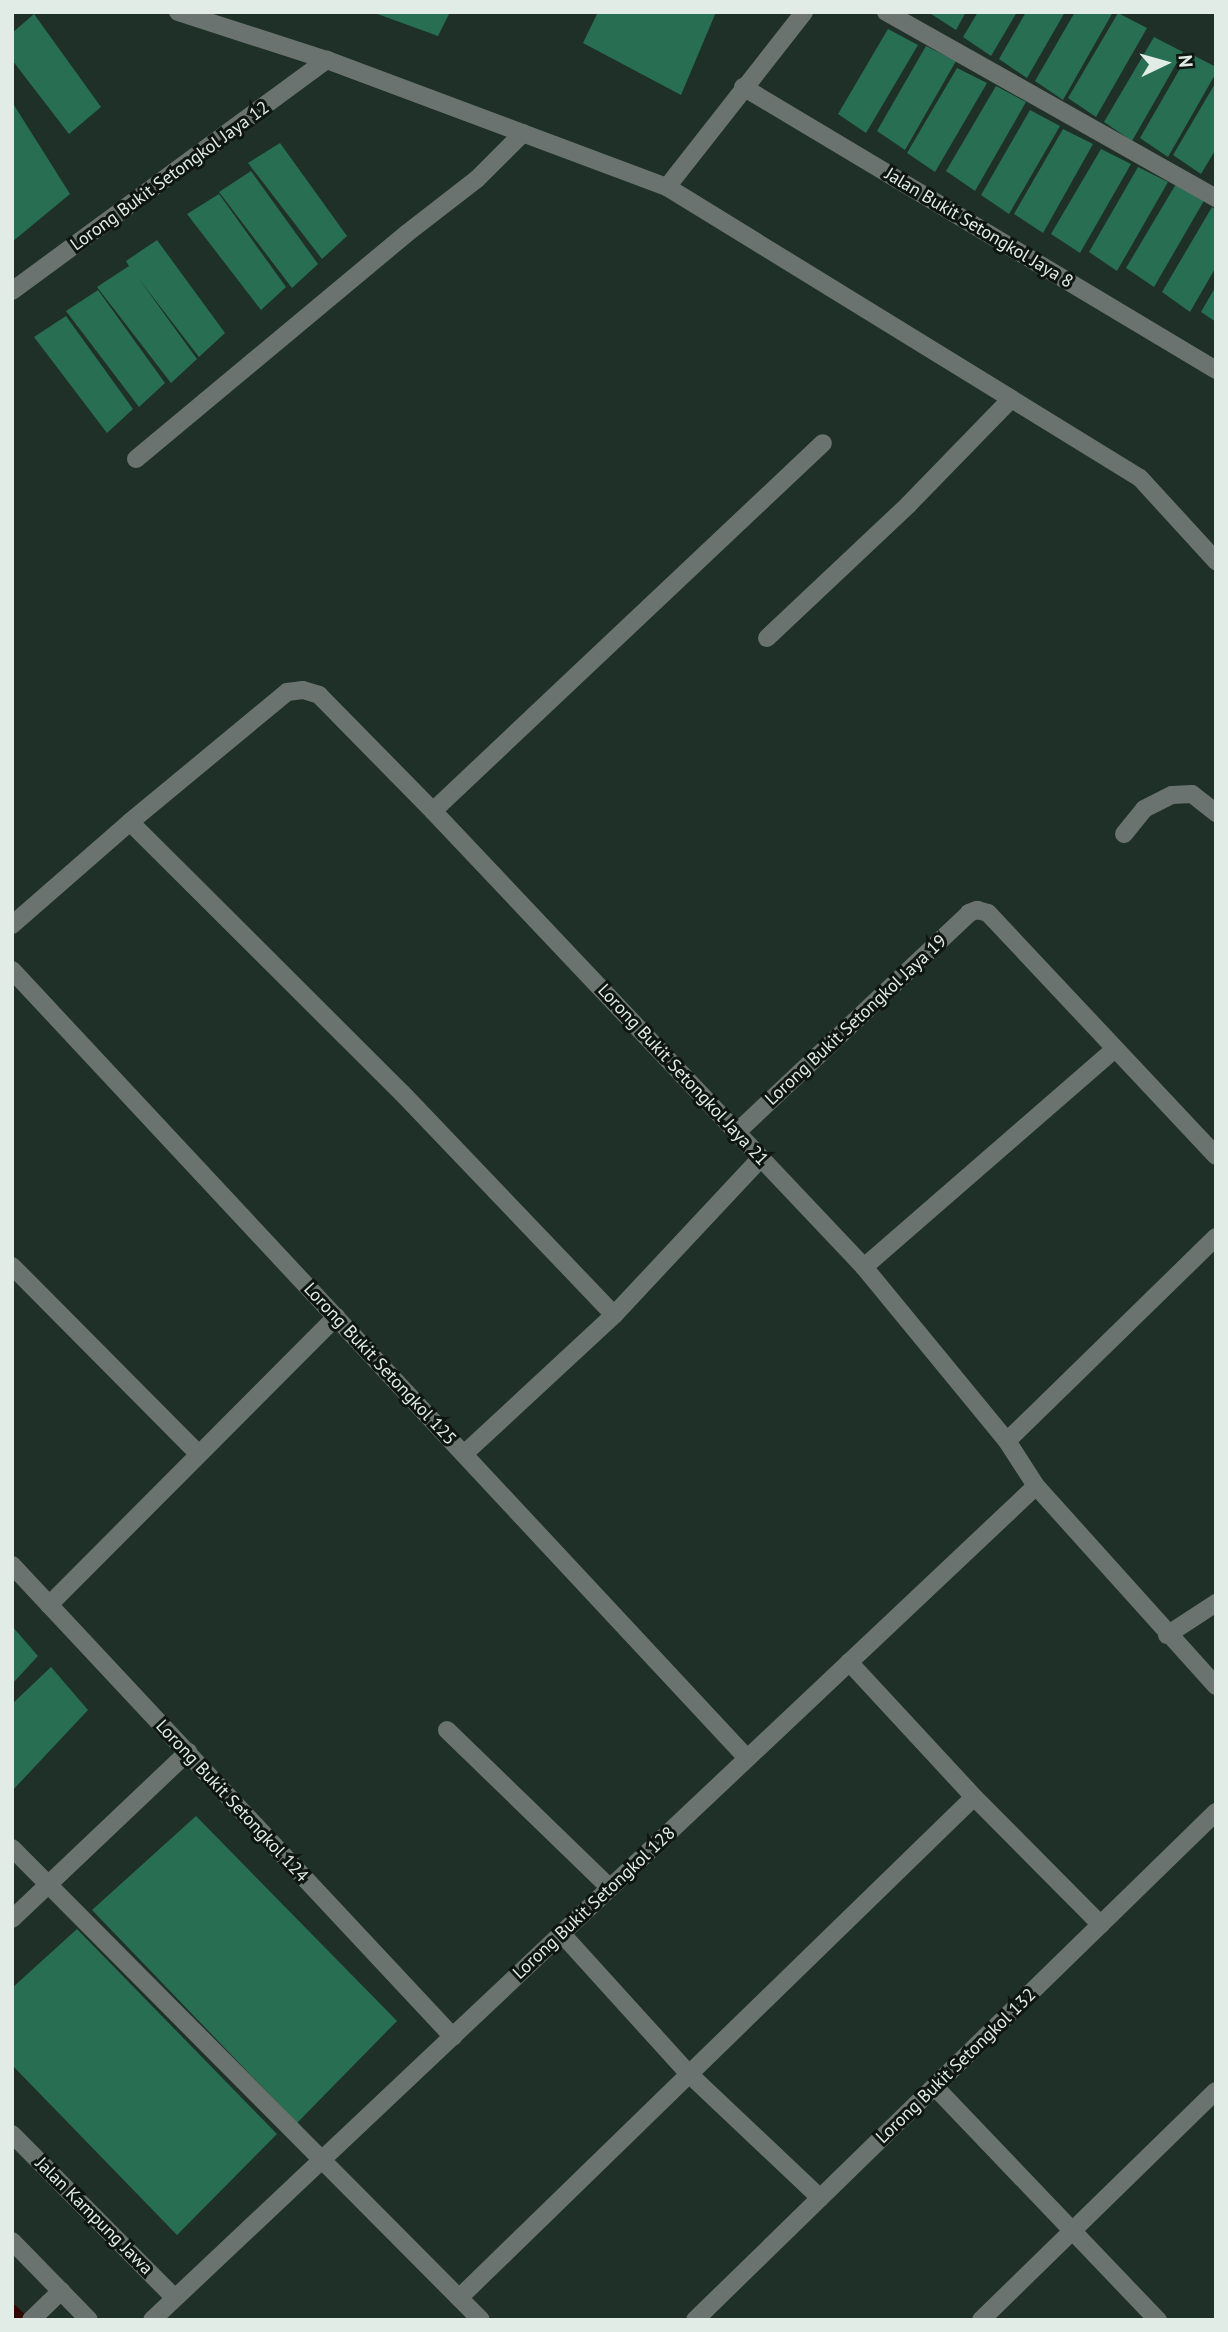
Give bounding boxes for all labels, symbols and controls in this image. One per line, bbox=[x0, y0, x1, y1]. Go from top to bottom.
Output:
north arrow bbox=[1130, 28, 1200, 98]
text: N bbox=[1173, 54, 1198, 68]
street label: Lorong Bukit Setongkol Jaya 12 bbox=[66, 97, 274, 255]
street label: Jalan Bukit Setongkol Jaya 8 bbox=[881, 163, 1077, 293]
street label: Lorong Bukit Setongkol Jaya 19 bbox=[761, 930, 951, 1110]
street label: Lorong Bukit Setongkol Jaya 21 bbox=[593, 980, 773, 1170]
street label: Lorong Bukit Setongkol 125 bbox=[299, 1278, 461, 1450]
street label: Lorong Bukit Setongkol 124 bbox=[151, 1715, 313, 1887]
street label: Lorong Bukit Setongkol 128 bbox=[508, 1822, 680, 1984]
street label: Lorong Bukit Setongkol 132 bbox=[872, 1984, 1040, 2148]
street label: Jalan Kampung Jawa bbox=[31, 2153, 157, 2279]

